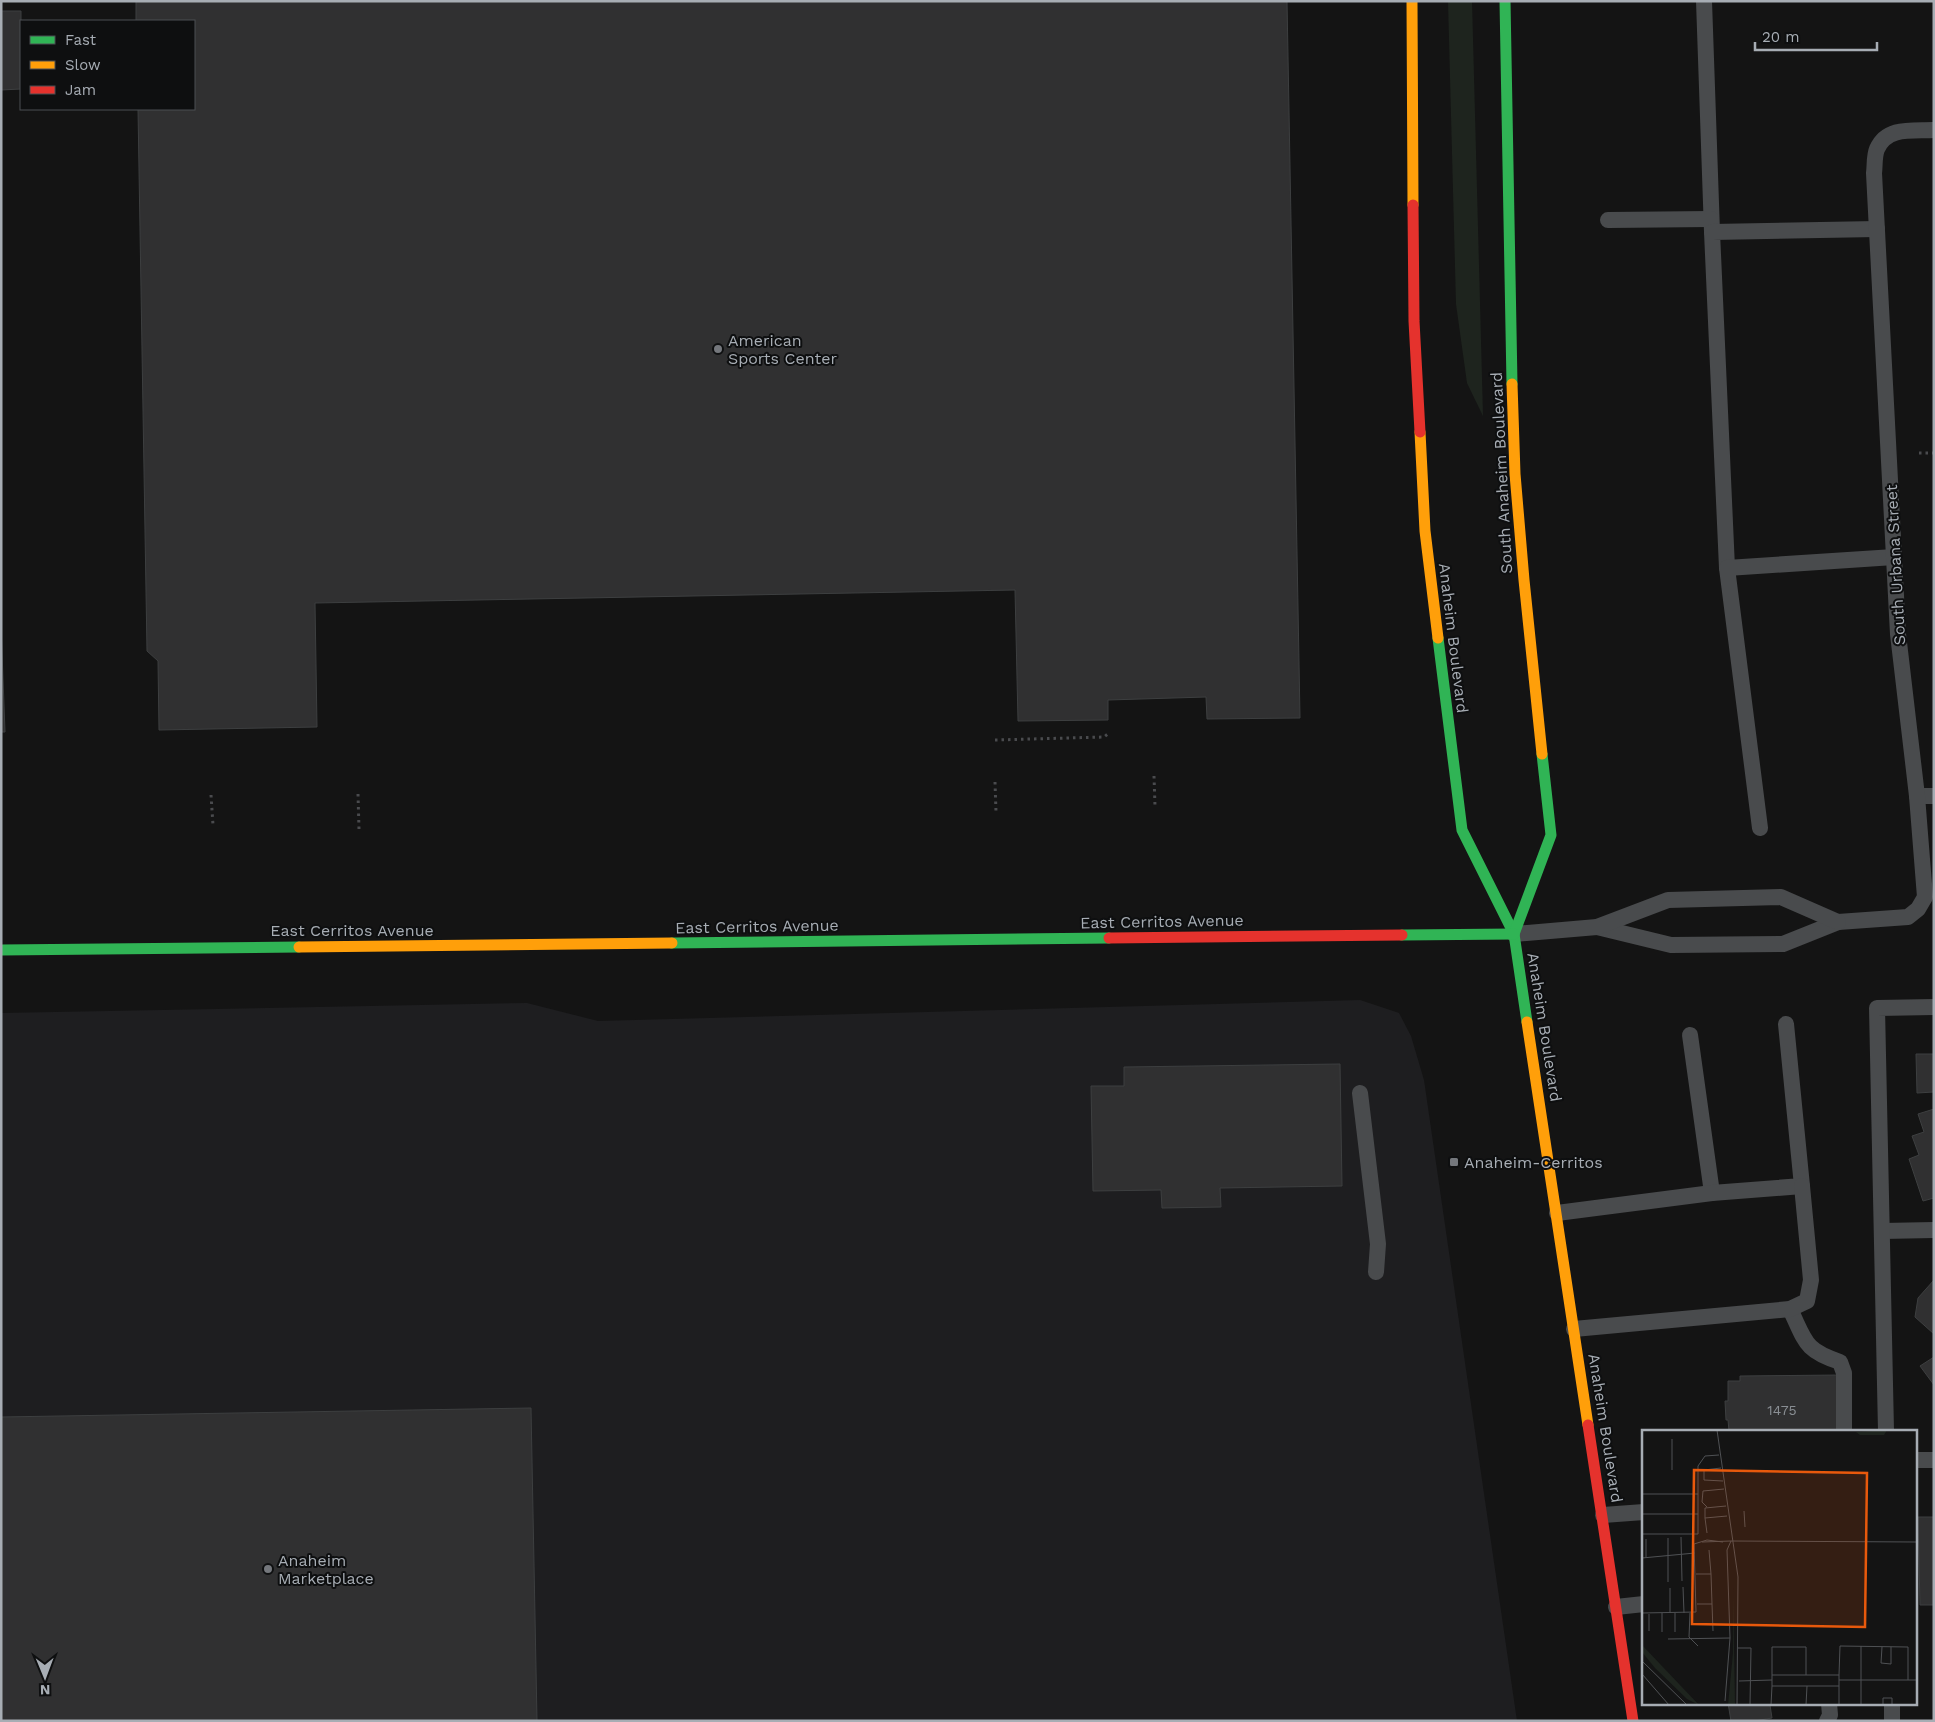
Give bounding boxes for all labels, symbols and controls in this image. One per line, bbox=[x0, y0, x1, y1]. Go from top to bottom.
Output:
legend bbox=[20, 20, 195, 110]
scale bar bbox=[1755, 20, 1878, 52]
text: 20 m bbox=[1762, 28, 1800, 46]
text: Fast bbox=[65, 31, 97, 49]
text: Slow bbox=[65, 56, 101, 74]
text: Jam bbox=[65, 81, 96, 99]
place label: American Sports Center bbox=[728, 331, 837, 368]
marker: American Sports Center bbox=[712, 343, 724, 355]
street label: South Anaheim Boulevard bbox=[1487, 372, 1516, 574]
street label: South Urbana Street bbox=[1882, 484, 1909, 646]
street label: Anaheim Boulevard bbox=[1435, 562, 1472, 714]
street label: East Cerritos Avenue bbox=[1080, 911, 1244, 932]
street label: East Cerritos Avenue bbox=[675, 916, 839, 937]
street label: East Cerritos Avenue bbox=[270, 921, 434, 940]
street label: Anaheim Boulevard bbox=[1523, 951, 1566, 1103]
place label: Anaheim-Cerritos bbox=[1464, 1153, 1603, 1172]
marker: Anaheim-Cerritos bbox=[1448, 1156, 1460, 1168]
street label: Anaheim Boulevard bbox=[1584, 1352, 1627, 1504]
house number: 1475 bbox=[1767, 1402, 1797, 1418]
inset map bbox=[1642, 1430, 1918, 1704]
place label: Anaheim Marketplace bbox=[278, 1551, 374, 1588]
marker: Anaheim Marketplace bbox=[262, 1563, 274, 1575]
north arrow bbox=[20, 1652, 70, 1702]
text: N bbox=[40, 1682, 51, 1698]

